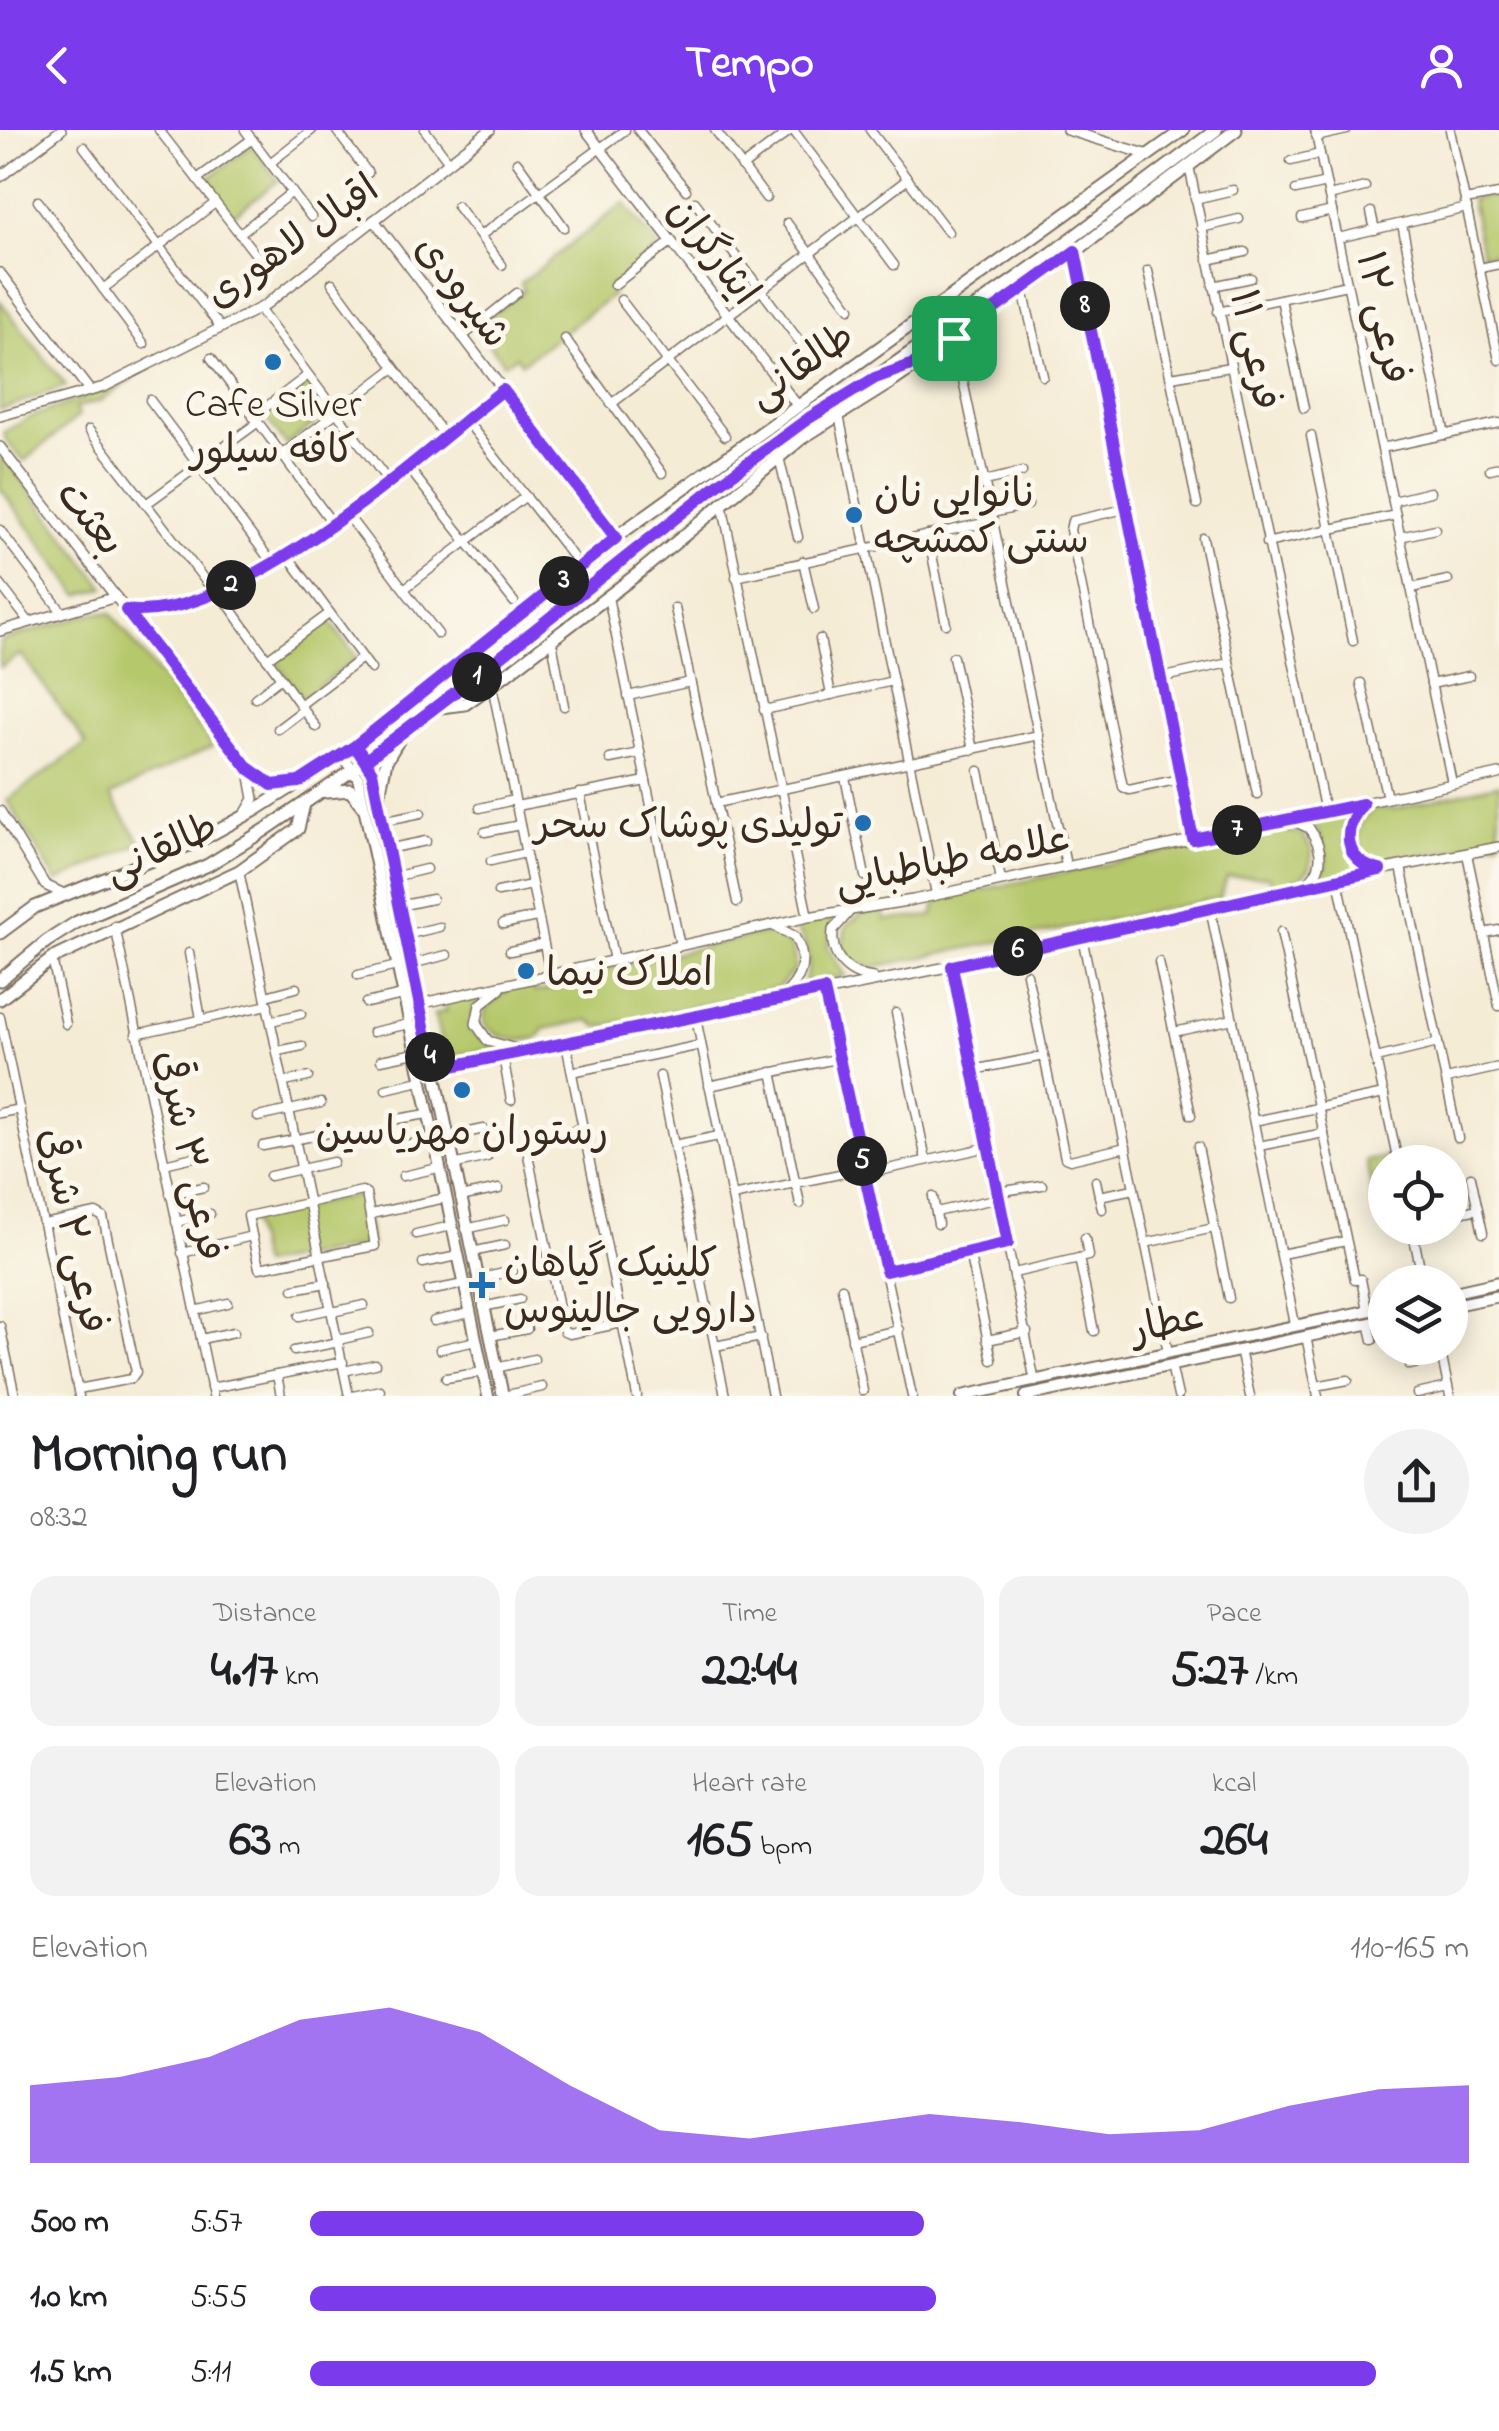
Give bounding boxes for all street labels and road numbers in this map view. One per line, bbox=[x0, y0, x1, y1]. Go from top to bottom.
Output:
street label: اقبال لاهوری bbox=[195, 162, 393, 325]
street label: ایثارگران bbox=[651, 186, 772, 320]
street label: شیرودی bbox=[398, 224, 523, 362]
street label: فرعی ۱۲ bbox=[1338, 246, 1423, 390]
street label: فرعی ۱۱ bbox=[1211, 284, 1294, 416]
street label: طالقانی bbox=[737, 309, 868, 426]
street label: بعثت bbox=[40, 469, 137, 571]
street label: طالقانی bbox=[96, 799, 228, 903]
street label: علامه طباطبایی bbox=[830, 811, 1077, 914]
street label: فرعی ۳ شرقی bbox=[136, 1045, 239, 1267]
street label: فرعی ۲ شرقی bbox=[20, 1123, 121, 1339]
street label: عطار bbox=[1122, 1288, 1211, 1363]

